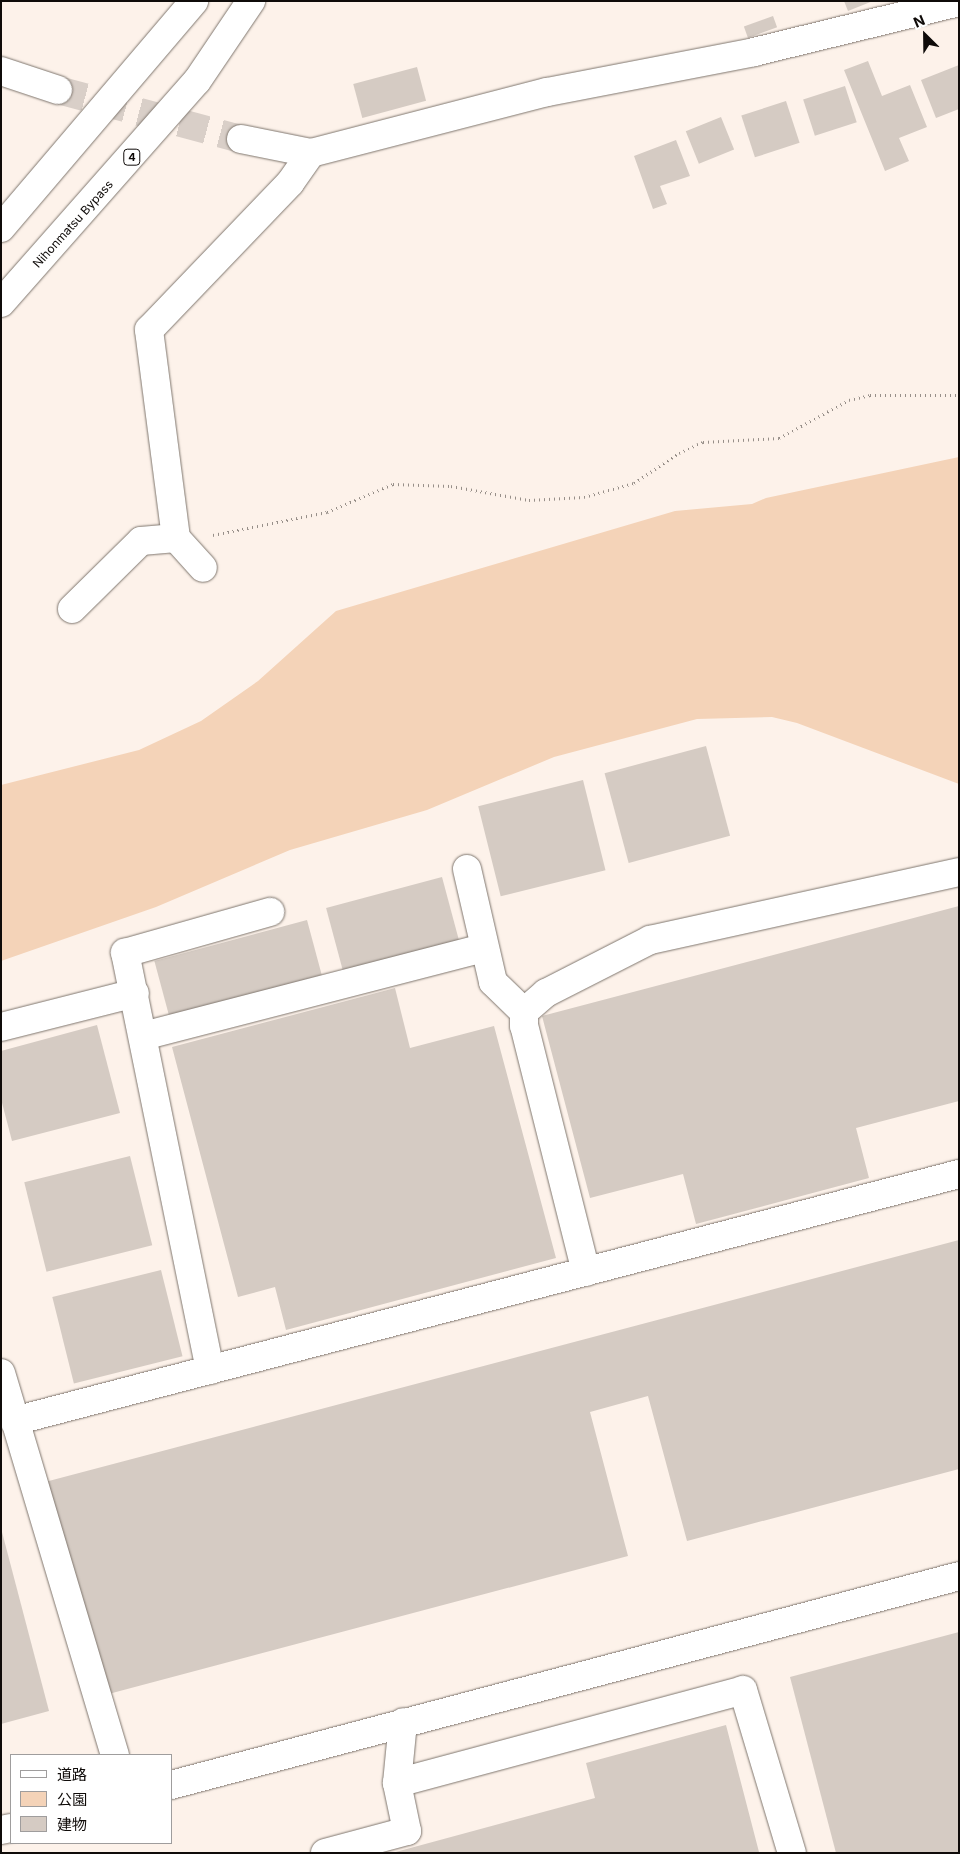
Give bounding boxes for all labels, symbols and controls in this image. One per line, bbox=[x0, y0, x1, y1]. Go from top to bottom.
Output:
north arrow bbox=[900, 10, 950, 60]
text: N bbox=[911, 11, 927, 31]
road number: 4 bbox=[123, 148, 141, 166]
street label: Nihonmatsu Bypass bbox=[30, 177, 116, 271]
legend bbox=[10, 1754, 172, 1844]
text: 道路 bbox=[57, 1765, 87, 1784]
text: 公園 bbox=[57, 1790, 87, 1809]
text: 建物 bbox=[57, 1815, 87, 1834]

